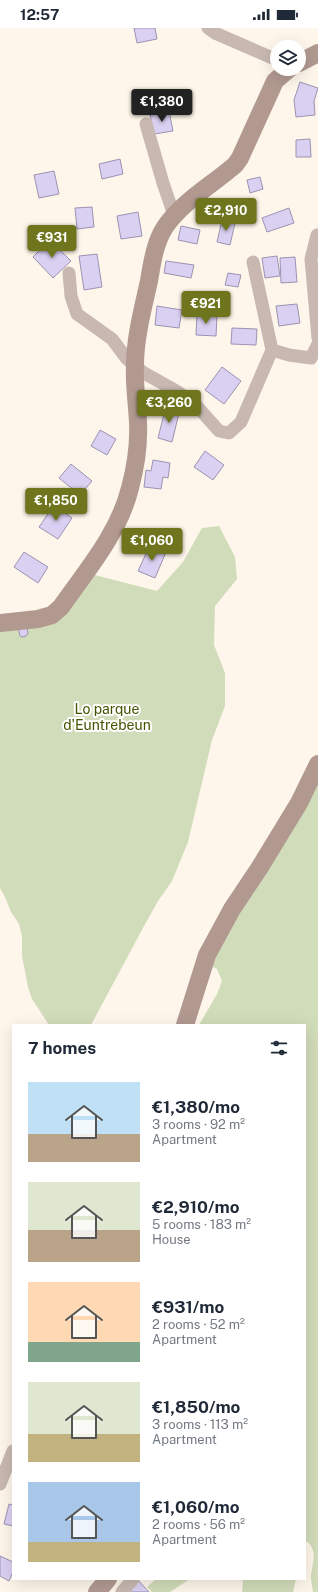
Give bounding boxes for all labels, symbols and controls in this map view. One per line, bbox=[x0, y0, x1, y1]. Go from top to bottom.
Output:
text: 12:57 bbox=[20, 6, 60, 23]
map controls bbox=[270, 40, 306, 76]
button: layers bbox=[270, 40, 306, 76]
pin: €1,380 bbox=[129, 89, 195, 123]
text: €1,380 bbox=[140, 94, 184, 109]
pin: €2,910 bbox=[193, 198, 259, 232]
text: €2,910 bbox=[205, 203, 247, 218]
pin: €931 bbox=[28, 225, 76, 259]
text: €931 bbox=[36, 230, 68, 245]
pin: €921 bbox=[182, 291, 230, 325]
text: €921 bbox=[191, 296, 221, 311]
pin: €3,260 bbox=[136, 390, 202, 424]
text: €3,260 bbox=[146, 395, 192, 410]
pin: €1,850 bbox=[23, 488, 89, 522]
text: €1,850 bbox=[34, 493, 78, 508]
pin: €1,060 bbox=[119, 528, 185, 562]
text: €1,060 bbox=[131, 533, 173, 548]
park label: Lo parque d'Euntrebeun bbox=[63, 701, 151, 733]
icon: filters bbox=[268, 1037, 290, 1059]
text: 7 homes bbox=[28, 1038, 96, 1058]
text: €1,380/mo bbox=[152, 1097, 240, 1117]
icon: home bbox=[60, 1098, 108, 1146]
text: 3 rooms · 92 m² bbox=[152, 1117, 245, 1132]
text: Apartment bbox=[152, 1132, 217, 1147]
text: €2,910/mo bbox=[152, 1197, 240, 1217]
icon: home bbox=[60, 1198, 108, 1246]
text: 5 rooms · 183 m² bbox=[152, 1217, 251, 1232]
text: House bbox=[152, 1232, 191, 1247]
text: €931/mo bbox=[152, 1297, 224, 1317]
icon: home bbox=[60, 1298, 108, 1346]
text: 2 rooms · 52 m² bbox=[152, 1317, 245, 1332]
text: Apartment bbox=[152, 1332, 217, 1347]
text: €1,850/mo bbox=[152, 1397, 240, 1417]
icon: home bbox=[60, 1398, 108, 1446]
text: 3 rooms · 113 m² bbox=[152, 1417, 248, 1432]
text: Apartment bbox=[152, 1432, 217, 1447]
text: €1,060/mo bbox=[152, 1497, 240, 1517]
icon: home bbox=[60, 1498, 108, 1546]
text: 2 rooms · 56 m² bbox=[152, 1517, 245, 1532]
text: Apartment bbox=[152, 1532, 217, 1547]

